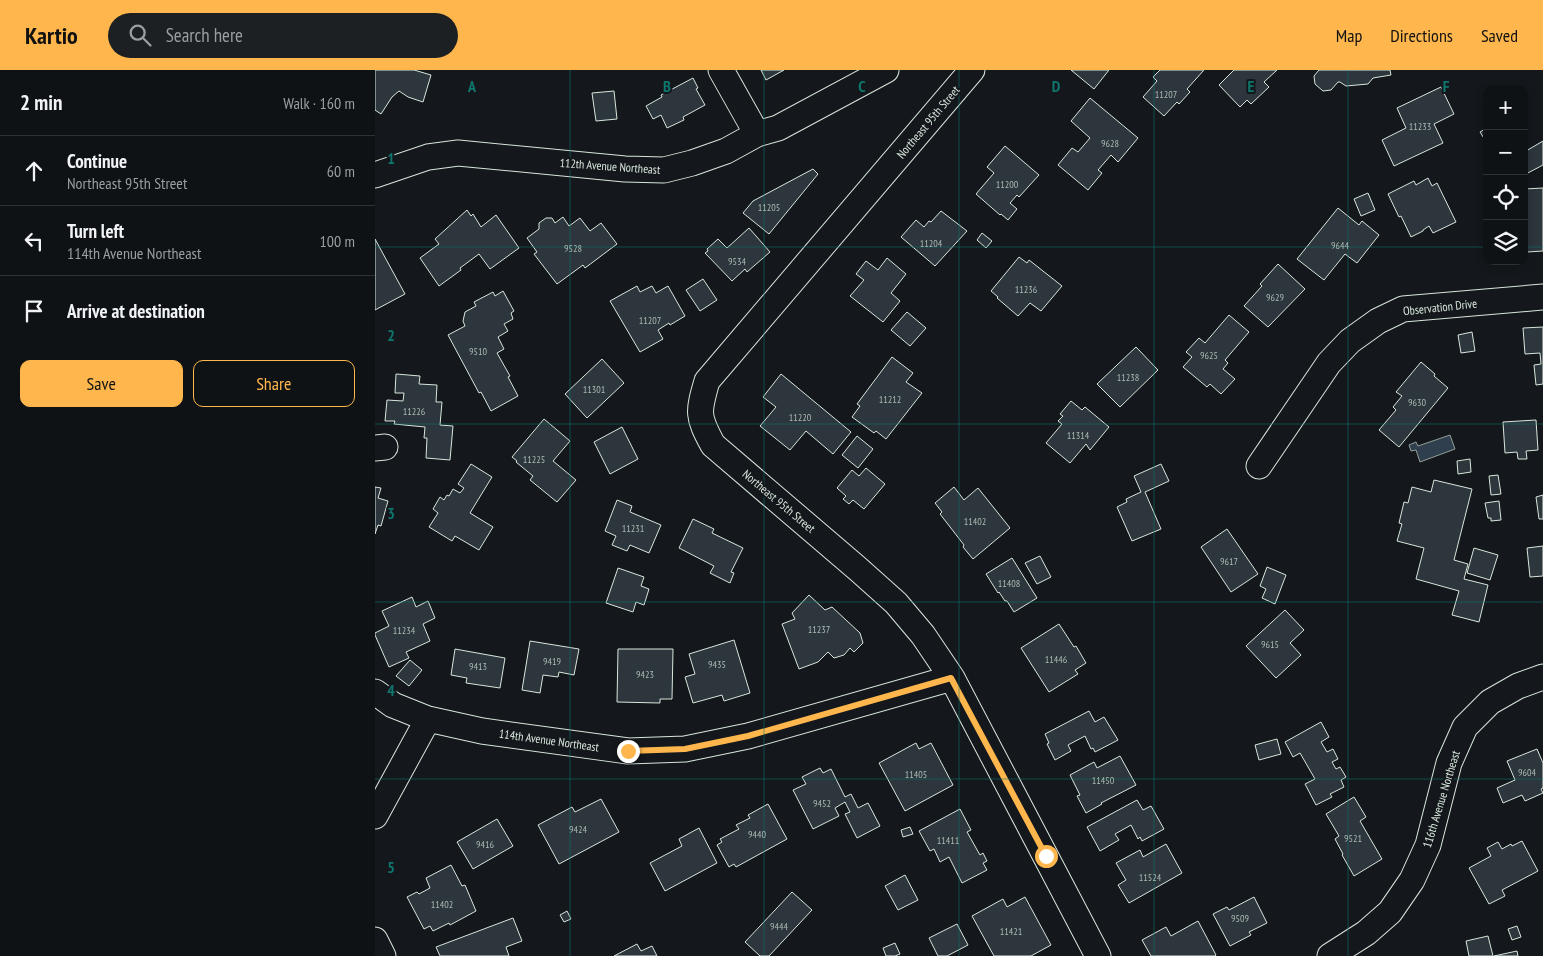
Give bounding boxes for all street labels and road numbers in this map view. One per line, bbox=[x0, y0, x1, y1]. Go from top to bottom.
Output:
street label: Northeast 95th Street bbox=[893, 82, 963, 161]
street label: 112th Avenue Northeast bbox=[559, 155, 661, 177]
street label: Observation Drive bbox=[1402, 296, 1478, 318]
street label: Northeast 95th Street bbox=[740, 466, 819, 536]
street label: 114th Avenue Northeast bbox=[498, 726, 601, 755]
street label: 116th Avenue Northeast bbox=[1419, 748, 1463, 849]

